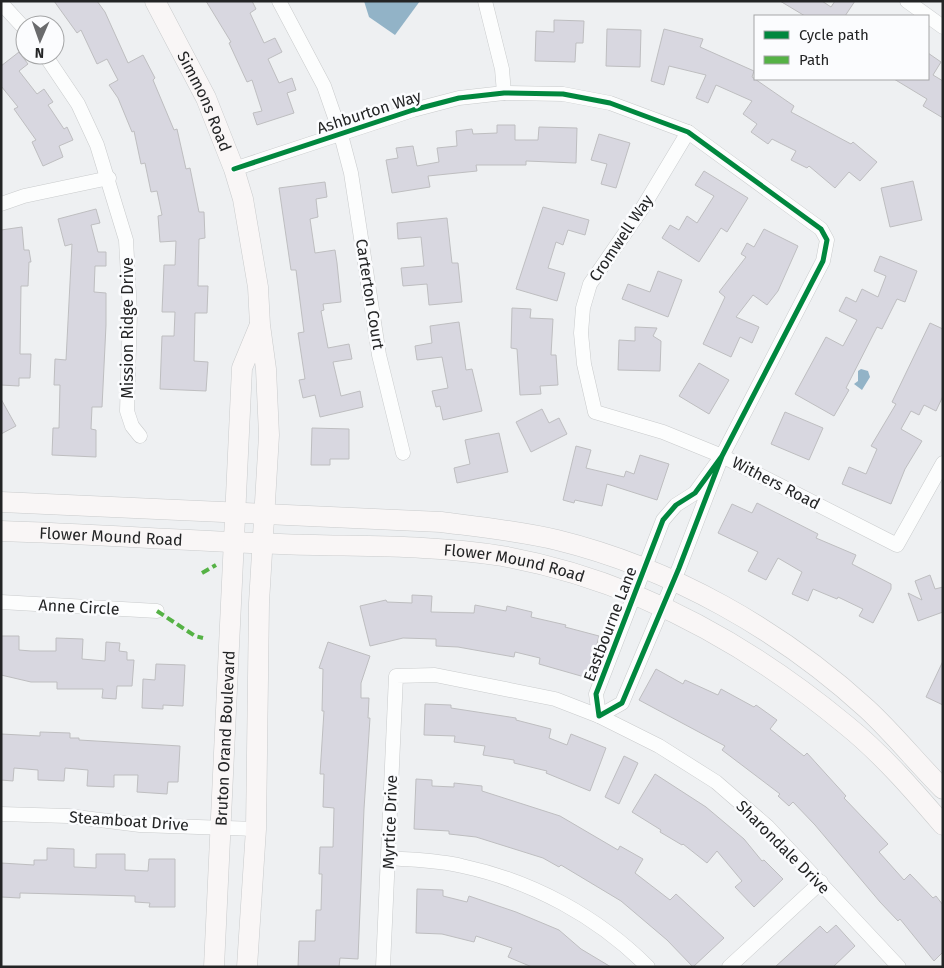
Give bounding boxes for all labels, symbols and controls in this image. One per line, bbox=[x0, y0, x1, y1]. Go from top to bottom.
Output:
north arrow bbox=[15, 15, 65, 65]
legend bbox=[754, 15, 929, 80]
text: Cycle path bbox=[799, 26, 869, 44]
text: N bbox=[35, 44, 45, 61]
street label: Simmons Road bbox=[174, 48, 236, 154]
text: Path bbox=[799, 51, 829, 69]
street label: Ashburton Way bbox=[314, 86, 424, 138]
street label: Cromwell Way bbox=[585, 191, 657, 285]
street label: Carterton Court bbox=[352, 237, 388, 351]
street label: Mission Ridge Drive bbox=[118, 257, 137, 399]
street label: Withers Road bbox=[729, 453, 823, 513]
street label: Flower Mound Road bbox=[39, 523, 183, 549]
street label: Flower Mound Road bbox=[443, 540, 587, 586]
street label: Eastbourne Lane bbox=[579, 564, 641, 684]
street label: Anne Circle bbox=[38, 595, 120, 619]
street label: Bruton Orand Boulevard bbox=[211, 650, 238, 826]
street label: Myrtice Drive bbox=[379, 774, 401, 870]
street label: Sharondale Drive bbox=[732, 796, 834, 898]
street label: Steamboat Drive bbox=[68, 807, 190, 835]

